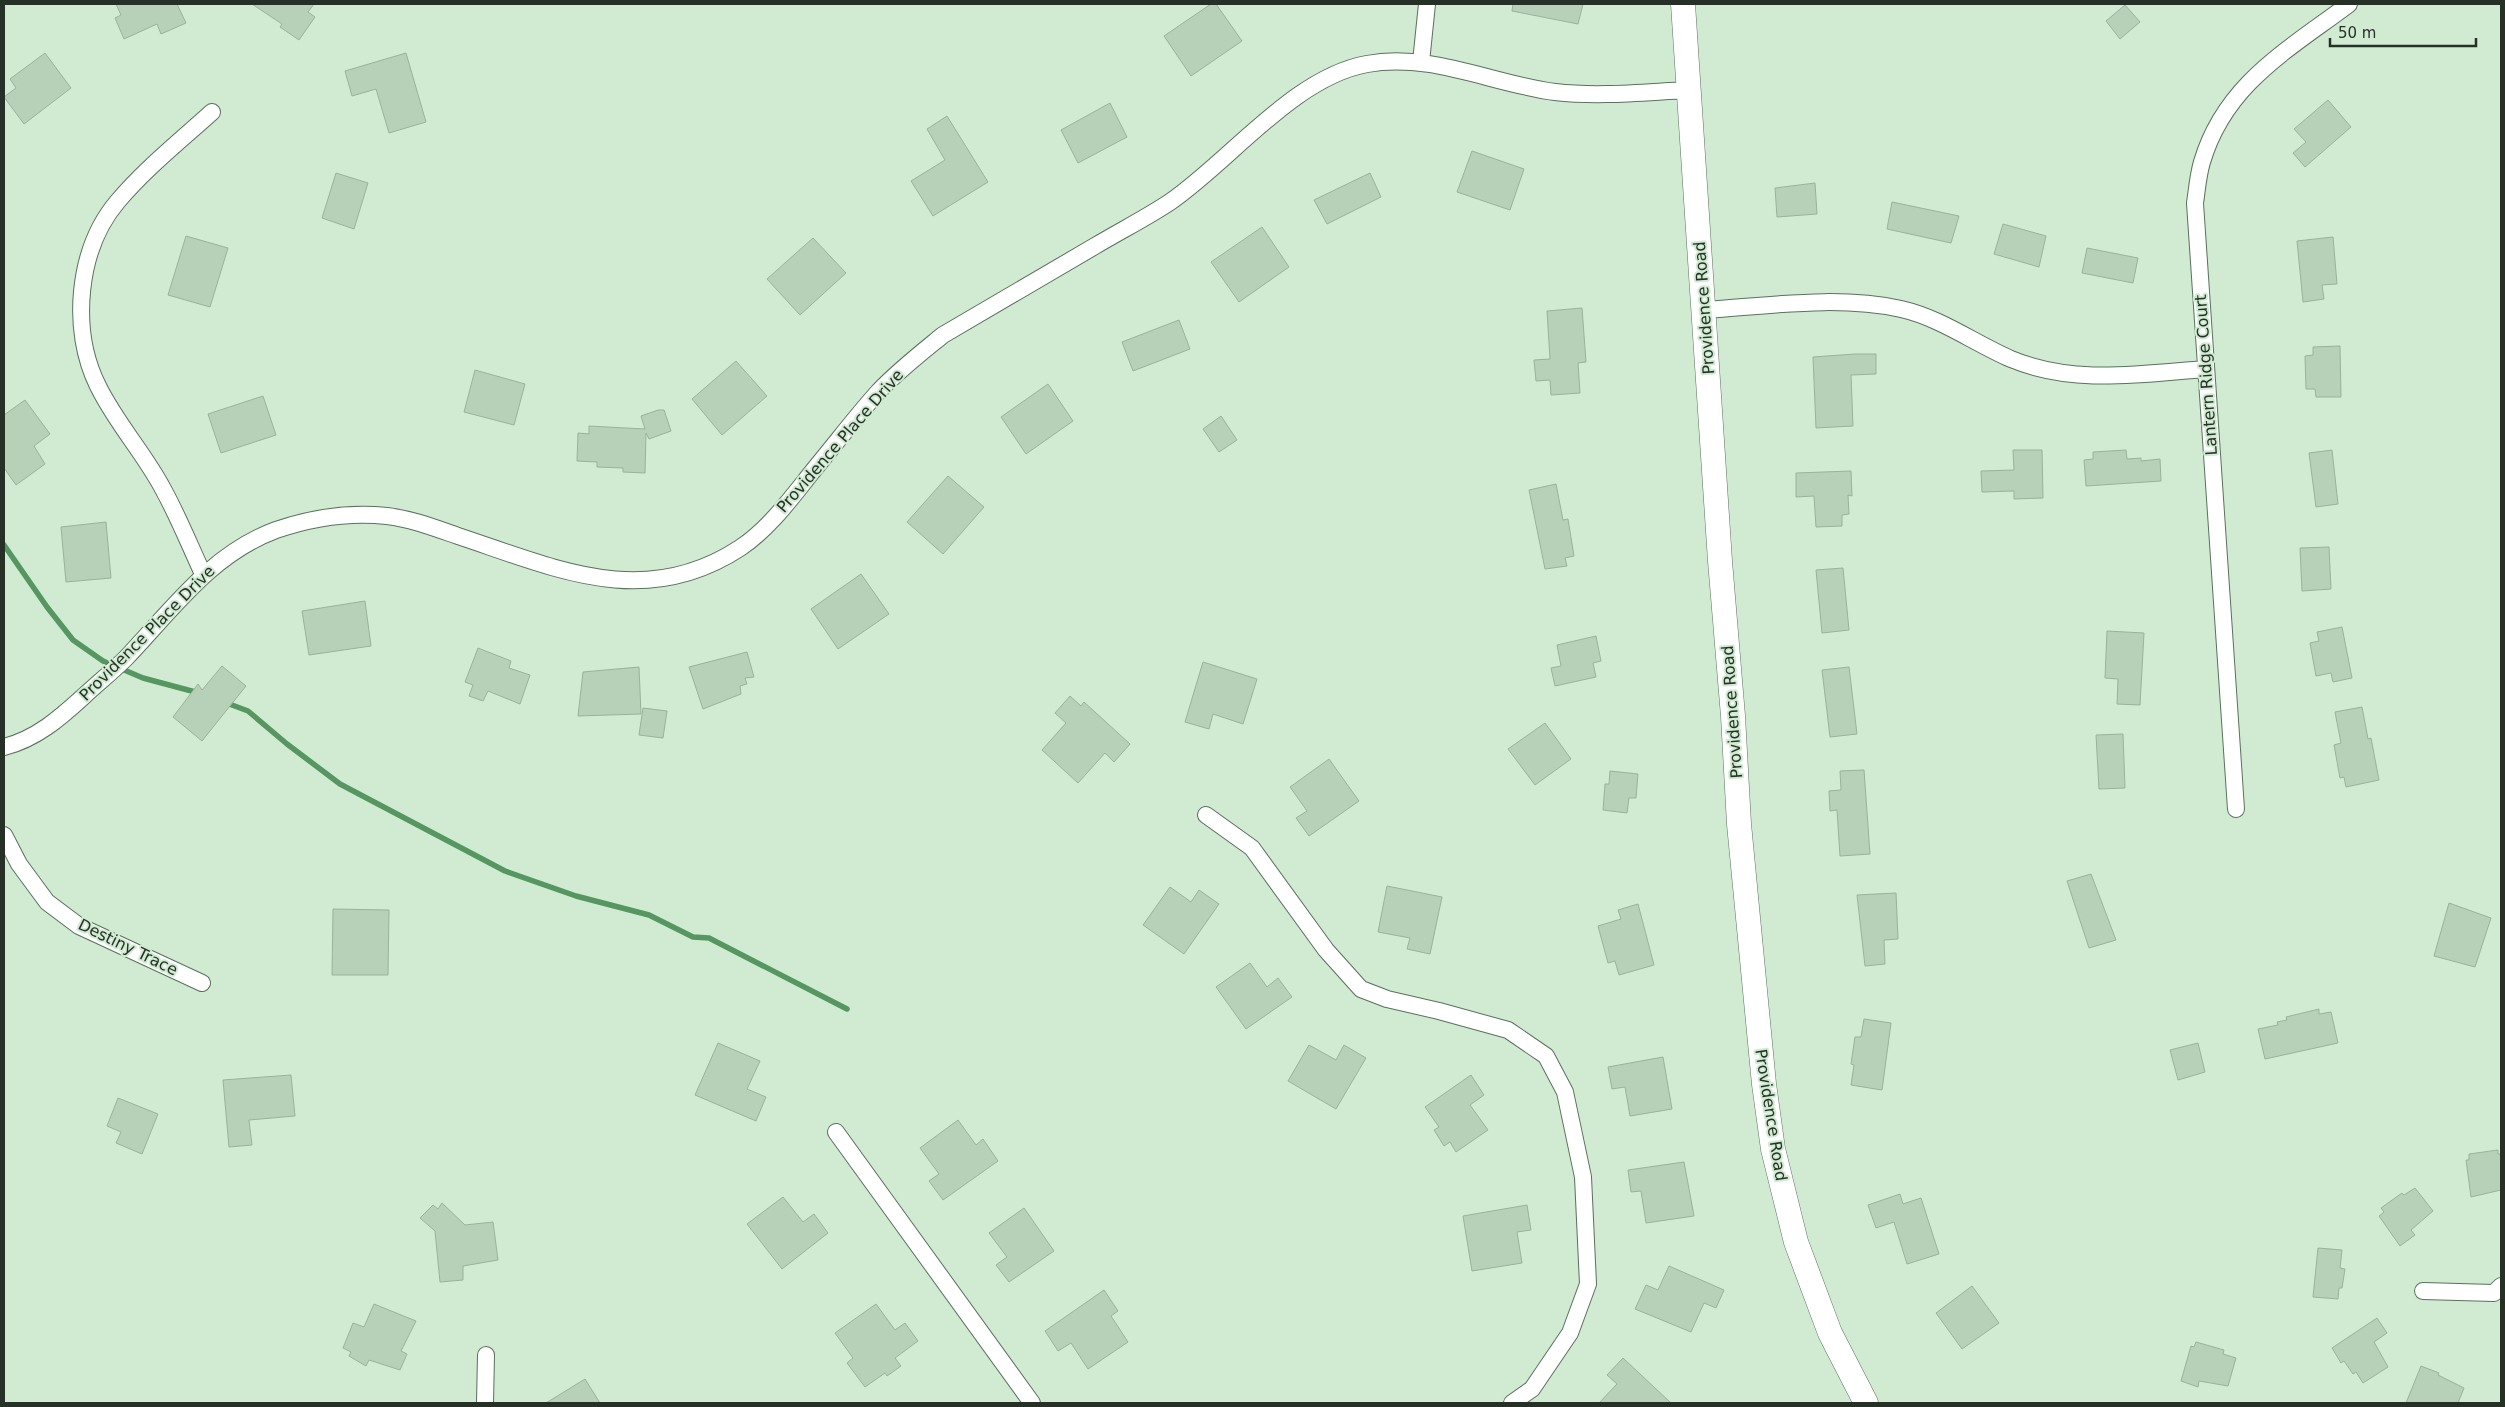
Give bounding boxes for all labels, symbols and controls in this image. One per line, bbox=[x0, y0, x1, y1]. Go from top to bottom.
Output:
scale bar bbox=[2330, 15, 2476, 47]
text: 50 m bbox=[2338, 24, 2376, 42]
street label: Providence Road bbox=[1690, 241, 1718, 375]
street label: Lantern Ridge Court bbox=[2191, 294, 2221, 456]
street label: Providence Place Drive bbox=[773, 366, 907, 516]
street label: Providence Place Drive bbox=[75, 561, 219, 705]
street label: Providence Road bbox=[1718, 645, 1746, 779]
street label: Destiny Trace bbox=[75, 915, 181, 979]
street label: Providence Road bbox=[1751, 1048, 1791, 1182]

